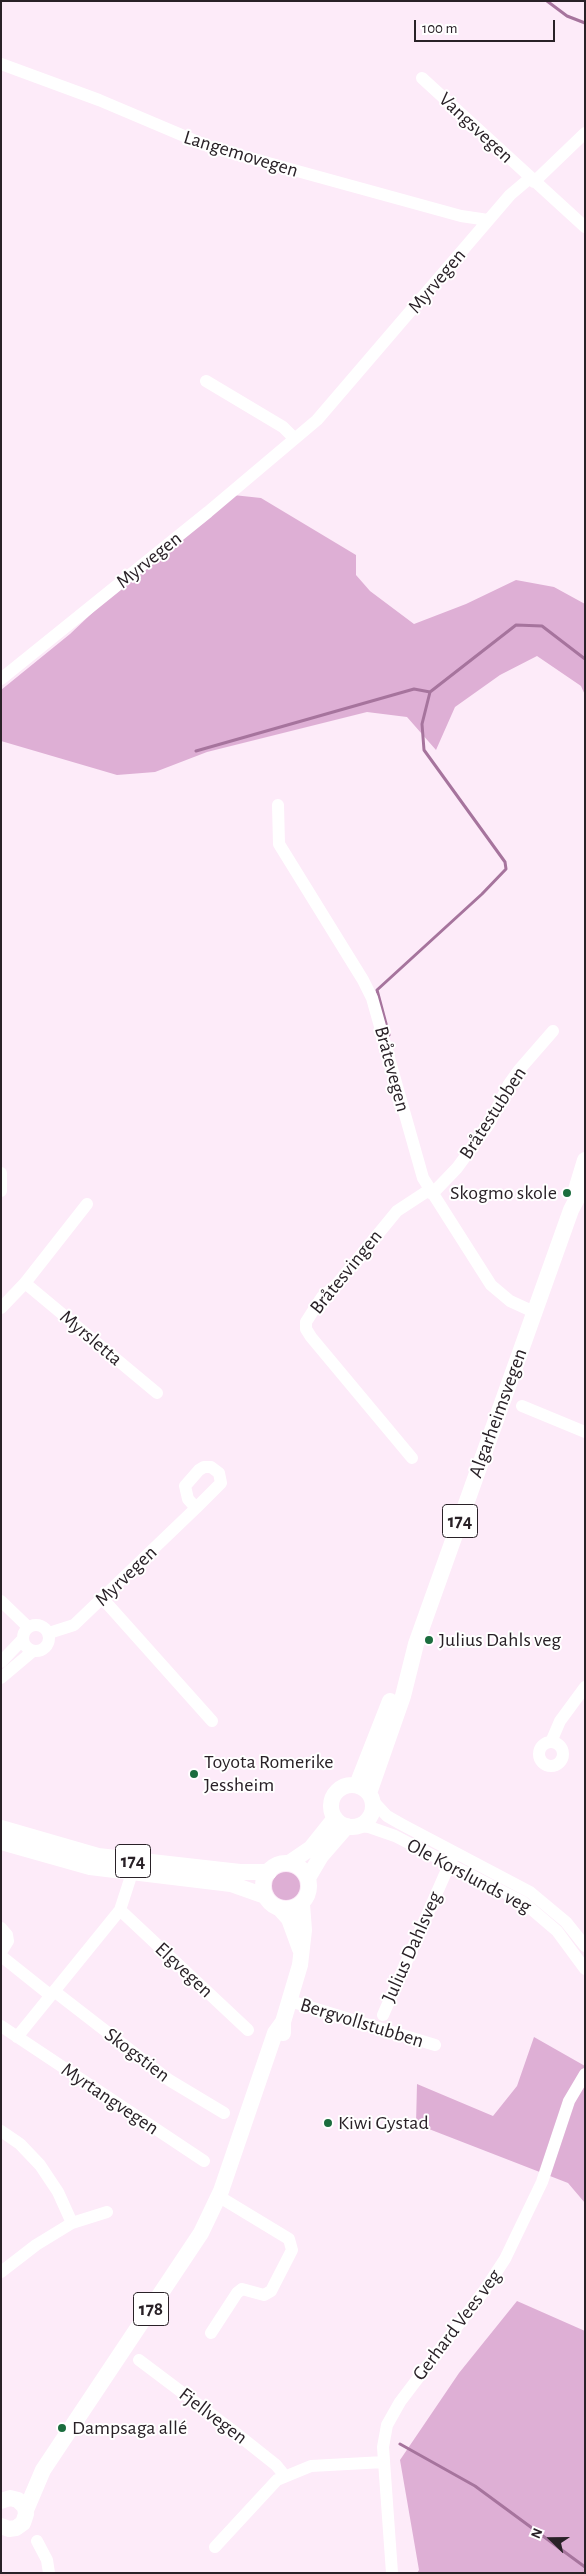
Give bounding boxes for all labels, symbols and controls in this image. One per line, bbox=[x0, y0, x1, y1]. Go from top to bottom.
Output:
scale bar bbox=[416, 10, 557, 42]
text: 100 m bbox=[422, 21, 457, 36]
street label: Vangsvegen bbox=[434, 87, 518, 169]
street label: Langemovegen bbox=[181, 125, 301, 183]
street label: Myrvegen bbox=[403, 244, 471, 318]
street label: Myrvegen bbox=[111, 526, 187, 594]
street label: Bråtevegen bbox=[369, 1023, 415, 1115]
street label: Bråtestubben bbox=[454, 1062, 532, 1164]
place label: Skogmo skole bbox=[450, 1181, 557, 1205]
marker: Skogmo skole bbox=[561, 1187, 573, 1199]
street label: Bråtesvingen bbox=[305, 1225, 387, 1319]
street label: Myrsletta bbox=[55, 1305, 127, 1371]
street label: Algarheimsvegen bbox=[463, 1345, 533, 1481]
road number: 174 bbox=[442, 1504, 478, 1538]
street label: Myrvegen bbox=[90, 1541, 162, 1611]
place label: Julius Dahls veg bbox=[439, 1628, 561, 1652]
marker: Julius Dahls veg bbox=[423, 1634, 435, 1646]
place label: Toyota Romerike Jessheim bbox=[204, 1750, 334, 1797]
marker: Toyota Romerike Jessheim bbox=[188, 1768, 200, 1780]
street label: Ole Korslunds veg bbox=[403, 1833, 535, 1919]
road number: 174 bbox=[116, 1844, 150, 1878]
street label: Julius Dahlsveg bbox=[377, 1888, 447, 2006]
street label: Elgvegen bbox=[150, 1937, 218, 2003]
street label: Bergvollstubben bbox=[297, 1993, 427, 2053]
street label: Skogstien bbox=[100, 2023, 174, 2087]
street label: Myrtangvegen bbox=[57, 2058, 163, 2140]
place label: Kiwi Gystad bbox=[338, 2111, 429, 2135]
marker: Kiwi Gystad bbox=[322, 2117, 334, 2129]
street label: Gerhard Vees veg bbox=[407, 2265, 507, 2385]
road number: 178 bbox=[134, 2292, 168, 2326]
street label: Fjellvegen bbox=[174, 2382, 252, 2450]
place label: Dampsaga allé bbox=[72, 2416, 187, 2440]
marker: Dampsaga allé bbox=[56, 2422, 68, 2434]
north arrow bbox=[526, 2514, 576, 2564]
text: N bbox=[529, 2526, 545, 2541]

